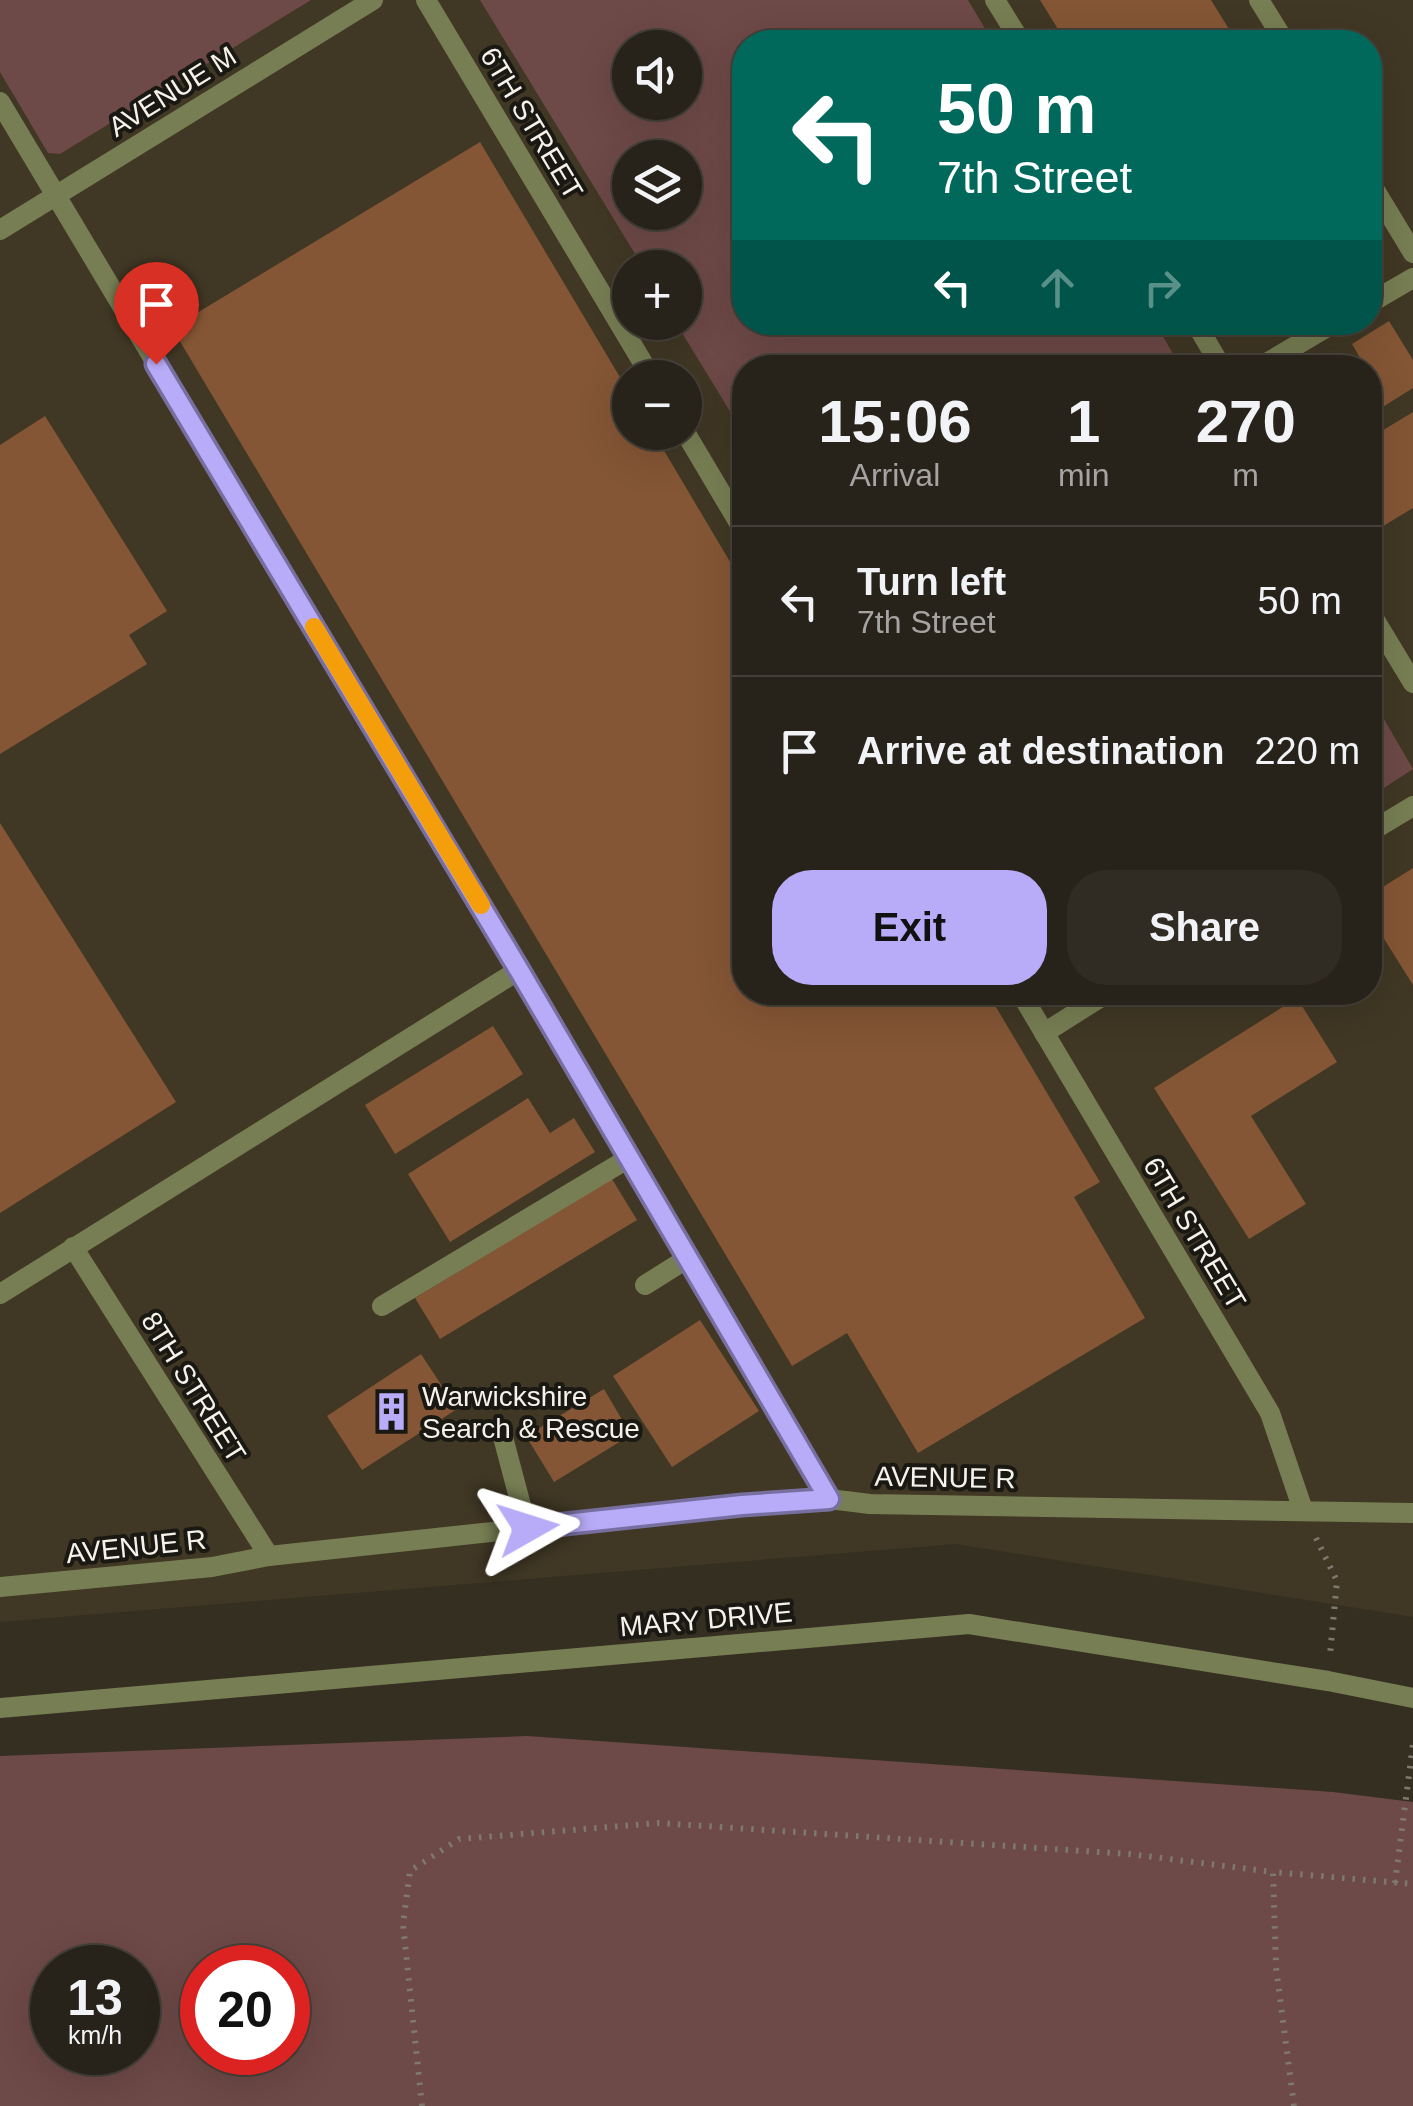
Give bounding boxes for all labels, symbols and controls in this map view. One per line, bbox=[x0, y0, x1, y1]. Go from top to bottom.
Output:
map controls bbox=[612, 30, 702, 450]
button: sound bbox=[612, 30, 702, 120]
street label: AVENUE M bbox=[103, 40, 242, 143]
street label: 6TH STREET bbox=[474, 42, 589, 205]
icon: left bbox=[772, 70, 902, 200]
text: 50 m bbox=[937, 70, 1097, 148]
button: layers bbox=[612, 140, 702, 230]
text: 7th Street bbox=[937, 152, 1132, 203]
button: + bbox=[612, 250, 702, 340]
icon: left bbox=[925, 260, 980, 315]
icon: ahead bbox=[1030, 260, 1085, 315]
icon: right bbox=[1135, 260, 1190, 315]
pin bbox=[114, 262, 199, 365]
icon: arrive bbox=[129, 277, 184, 332]
button: − bbox=[612, 360, 702, 450]
text: 15:06 bbox=[818, 388, 972, 455]
text: 1 bbox=[1067, 388, 1100, 455]
text: 270 bbox=[1196, 388, 1296, 455]
text: Arrival bbox=[850, 457, 940, 493]
text: min bbox=[1058, 457, 1109, 493]
text: m bbox=[1232, 457, 1259, 493]
text: Turn left bbox=[857, 561, 1006, 603]
icon: left bbox=[772, 574, 827, 629]
text: 50 m bbox=[1258, 580, 1342, 622]
text: 7th Street bbox=[857, 604, 996, 640]
icon: arrive bbox=[772, 724, 827, 779]
text: Arrive at destination bbox=[857, 730, 1224, 772]
text: 220 m bbox=[1254, 730, 1360, 772]
button: Exit bbox=[772, 870, 1047, 985]
button: Share bbox=[1067, 870, 1342, 985]
street label: 6TH STREET bbox=[1137, 1152, 1252, 1315]
street label: 8TH STREET bbox=[135, 1306, 252, 1468]
place label: Warwickshire Search & Rescue bbox=[422, 1381, 640, 1444]
building icon: Warwickshire Search & Rescue bbox=[371, 1391, 413, 1433]
street label: AVENUE R bbox=[874, 1461, 1016, 1494]
position arrow bbox=[476, 1476, 580, 1580]
street label: AVENUE R bbox=[64, 1524, 208, 1569]
street label: MARY DRIVE bbox=[618, 1597, 794, 1642]
speed limit sign: 20 bbox=[180, 1945, 310, 2075]
text: 13 bbox=[67, 1970, 123, 2026]
text: km/h bbox=[68, 2021, 122, 2049]

